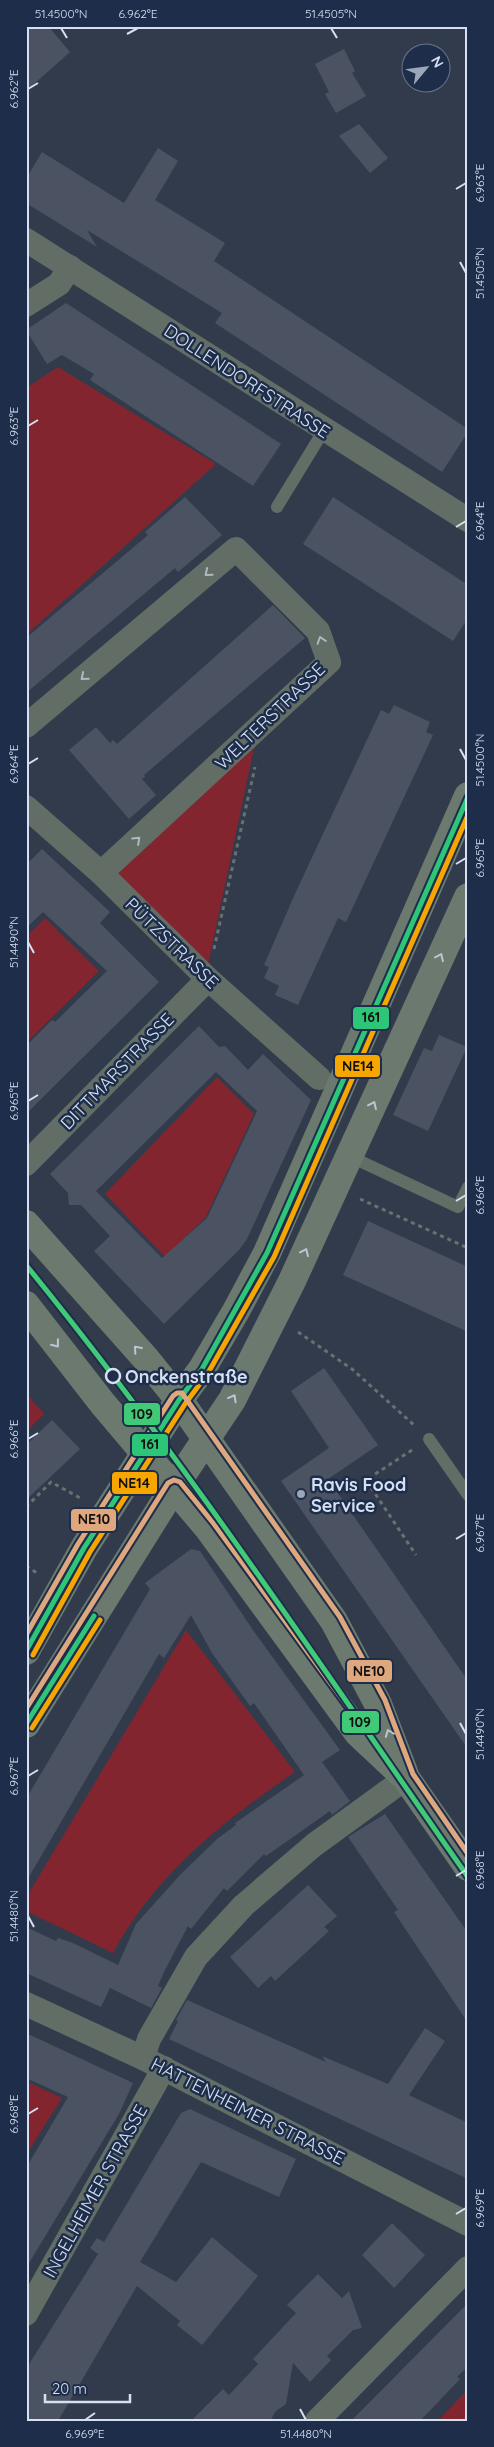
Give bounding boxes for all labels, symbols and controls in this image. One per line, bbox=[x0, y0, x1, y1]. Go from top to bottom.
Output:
text: 51.4500°N bbox=[35, 6, 87, 21]
text: 6.962°E bbox=[118, 6, 158, 21]
text: 51.4505°N bbox=[305, 6, 357, 21]
north arrow bbox=[402, 42, 452, 92]
text: N bbox=[427, 53, 448, 71]
text: 6.962°E bbox=[6, 69, 21, 109]
text: 6.963°E bbox=[472, 163, 487, 202]
text: 51.4505°N bbox=[472, 247, 487, 299]
street label: DOLLENDORFSTRASSE bbox=[160, 319, 334, 443]
text: 6.963°E bbox=[6, 406, 21, 445]
text: 6.964°E bbox=[472, 501, 487, 541]
one-way arrow bbox=[205, 567, 214, 576]
one-way arrow bbox=[317, 637, 327, 645]
street label: WELTERSTRASSE bbox=[210, 658, 330, 774]
one-way arrow bbox=[80, 672, 89, 681]
text: 51.4500°N bbox=[472, 734, 487, 786]
text: 6.964°E bbox=[6, 744, 21, 784]
one-way arrow bbox=[131, 837, 140, 846]
text: 6.965°E bbox=[472, 838, 487, 878]
street label: PÜTZSTRASSE bbox=[120, 893, 224, 993]
text: 51.4490°N bbox=[6, 916, 21, 968]
one-way arrow bbox=[434, 953, 445, 962]
line badge: 161 bbox=[352, 1006, 390, 1030]
street label: DITTMARSTRASSE bbox=[55, 1008, 179, 1134]
text: 161 bbox=[362, 1008, 380, 1026]
line badge: NE14 bbox=[334, 1054, 381, 1078]
text: NE14 bbox=[342, 1057, 374, 1075]
text: 6.965°E bbox=[6, 1081, 21, 1121]
one-way arrow bbox=[366, 1101, 376, 1110]
text: 6.966°E bbox=[472, 1175, 487, 1215]
one-way arrow bbox=[299, 1248, 309, 1257]
one-way arrow bbox=[51, 1338, 60, 1347]
one-way arrow bbox=[134, 1345, 143, 1354]
place label: Onckenstraße bbox=[125, 1365, 248, 1388]
marker: Onckenstraße bbox=[105, 1368, 121, 1384]
one-way arrow bbox=[226, 1394, 236, 1403]
line badge: 109 bbox=[123, 1402, 161, 1426]
text: 109 bbox=[131, 1405, 153, 1423]
text: 6.966°E bbox=[6, 1419, 21, 1459]
line badge: 161 bbox=[131, 1433, 169, 1457]
text: 161 bbox=[141, 1435, 159, 1453]
line badge: NE14 bbox=[111, 1471, 158, 1495]
place label: Ravis Food Service bbox=[311, 1473, 406, 1517]
text: NE14 bbox=[118, 1474, 150, 1492]
marker: Ravis Food Service bbox=[295, 1488, 307, 1500]
line badge: NE10 bbox=[70, 1508, 117, 1532]
text: NE10 bbox=[78, 1510, 111, 1528]
text: 6.967°E bbox=[472, 1513, 487, 1552]
line badge: NE10 bbox=[346, 1659, 393, 1683]
text: NE10 bbox=[353, 1662, 386, 1680]
text: 51.4490°N bbox=[472, 1708, 487, 1760]
line badge: 109 bbox=[341, 1710, 380, 1734]
text: 109 bbox=[349, 1713, 371, 1731]
one-way arrow bbox=[384, 1729, 395, 1738]
text: 6.967°E bbox=[6, 1756, 21, 1795]
text: 6.968°E bbox=[472, 1850, 487, 1890]
text: 51.4480°N bbox=[6, 1890, 21, 1942]
street label: HATTENHEIMER STRASSE bbox=[147, 2052, 349, 2170]
text: 6.968°E bbox=[6, 2094, 21, 2134]
street label: INGELHEIMER STRASSE bbox=[38, 2100, 152, 2282]
text: 6.969°E bbox=[472, 2188, 487, 2228]
scale bar bbox=[45, 2372, 130, 2404]
text: 20 m bbox=[52, 2379, 87, 2398]
text: 6.969°E bbox=[65, 2426, 105, 2441]
text: 51.4480°N bbox=[280, 2426, 332, 2441]

